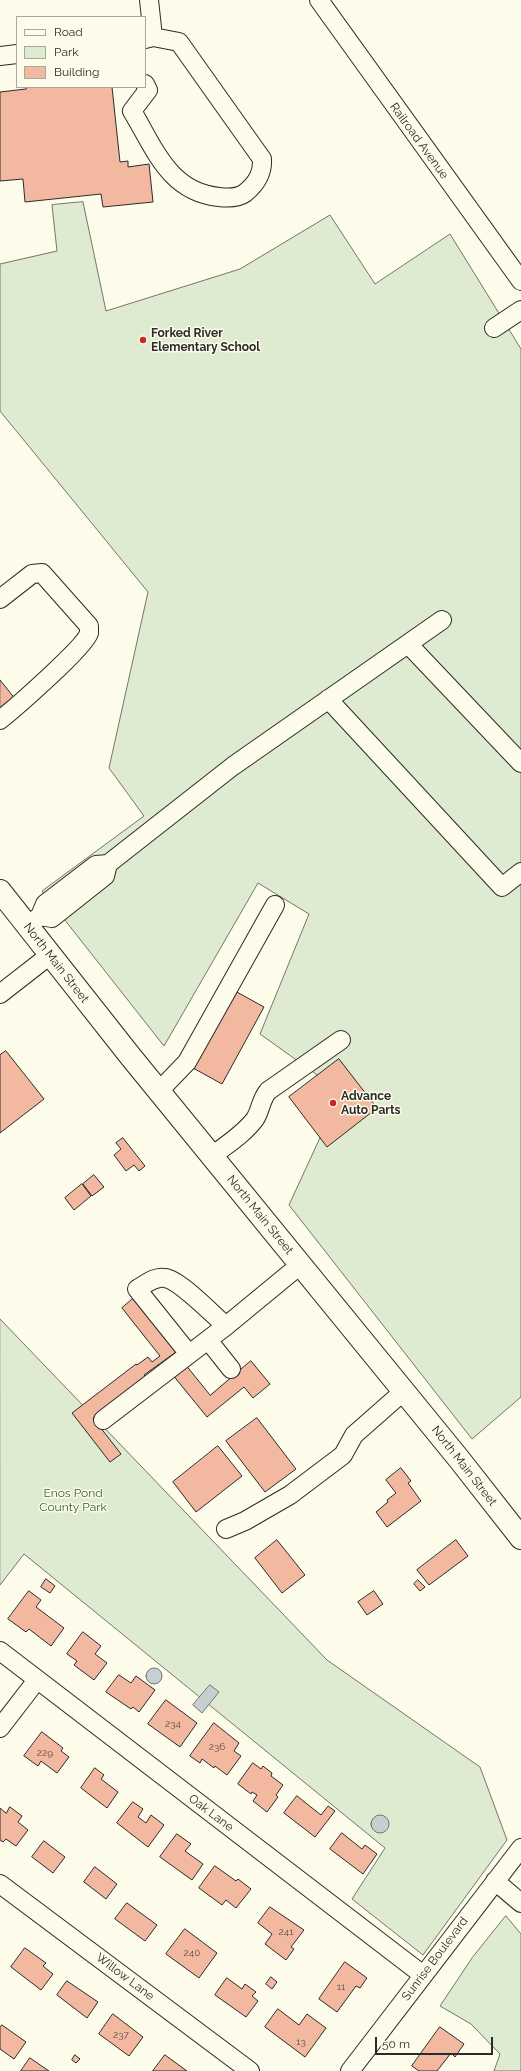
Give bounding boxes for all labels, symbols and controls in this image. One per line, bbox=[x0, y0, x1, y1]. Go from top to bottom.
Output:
legend bbox=[16, 16, 146, 88]
text: Road bbox=[54, 25, 83, 39]
text: Park bbox=[54, 45, 79, 59]
text: Building bbox=[54, 65, 100, 79]
street label: Railroad Avenue bbox=[387, 100, 451, 182]
place label: Forked River Elementary School bbox=[151, 326, 260, 354]
marker: Forked River Elementary School bbox=[138, 335, 148, 345]
street label: North Main Street bbox=[20, 920, 92, 1006]
place label: Advance Auto Parts bbox=[341, 1089, 400, 1117]
marker: Advance Auto Parts bbox=[328, 1098, 338, 1108]
street label: North Main Street bbox=[224, 1173, 296, 1257]
street label: North Main Street bbox=[428, 1423, 500, 1509]
park label: Enos Pond County Park bbox=[39, 1486, 107, 1514]
house number: 234 bbox=[165, 1718, 181, 1730]
house number: 236 bbox=[209, 1741, 225, 1753]
house number: 229 bbox=[37, 1747, 53, 1759]
street label: Oak Lane bbox=[186, 1791, 236, 1835]
street label: Sunrise Boulevard bbox=[399, 1914, 471, 2004]
house number: 241 bbox=[279, 1926, 293, 1938]
house number: 240 bbox=[184, 1947, 200, 1959]
street label: Willow Lane bbox=[93, 1950, 157, 2004]
house number: 11 bbox=[337, 1981, 345, 1993]
house number: 237 bbox=[113, 2029, 129, 2041]
scale bar bbox=[377, 2029, 495, 2055]
house number: 13 bbox=[296, 2036, 306, 2048]
text: 50 m bbox=[382, 2037, 410, 2051]

